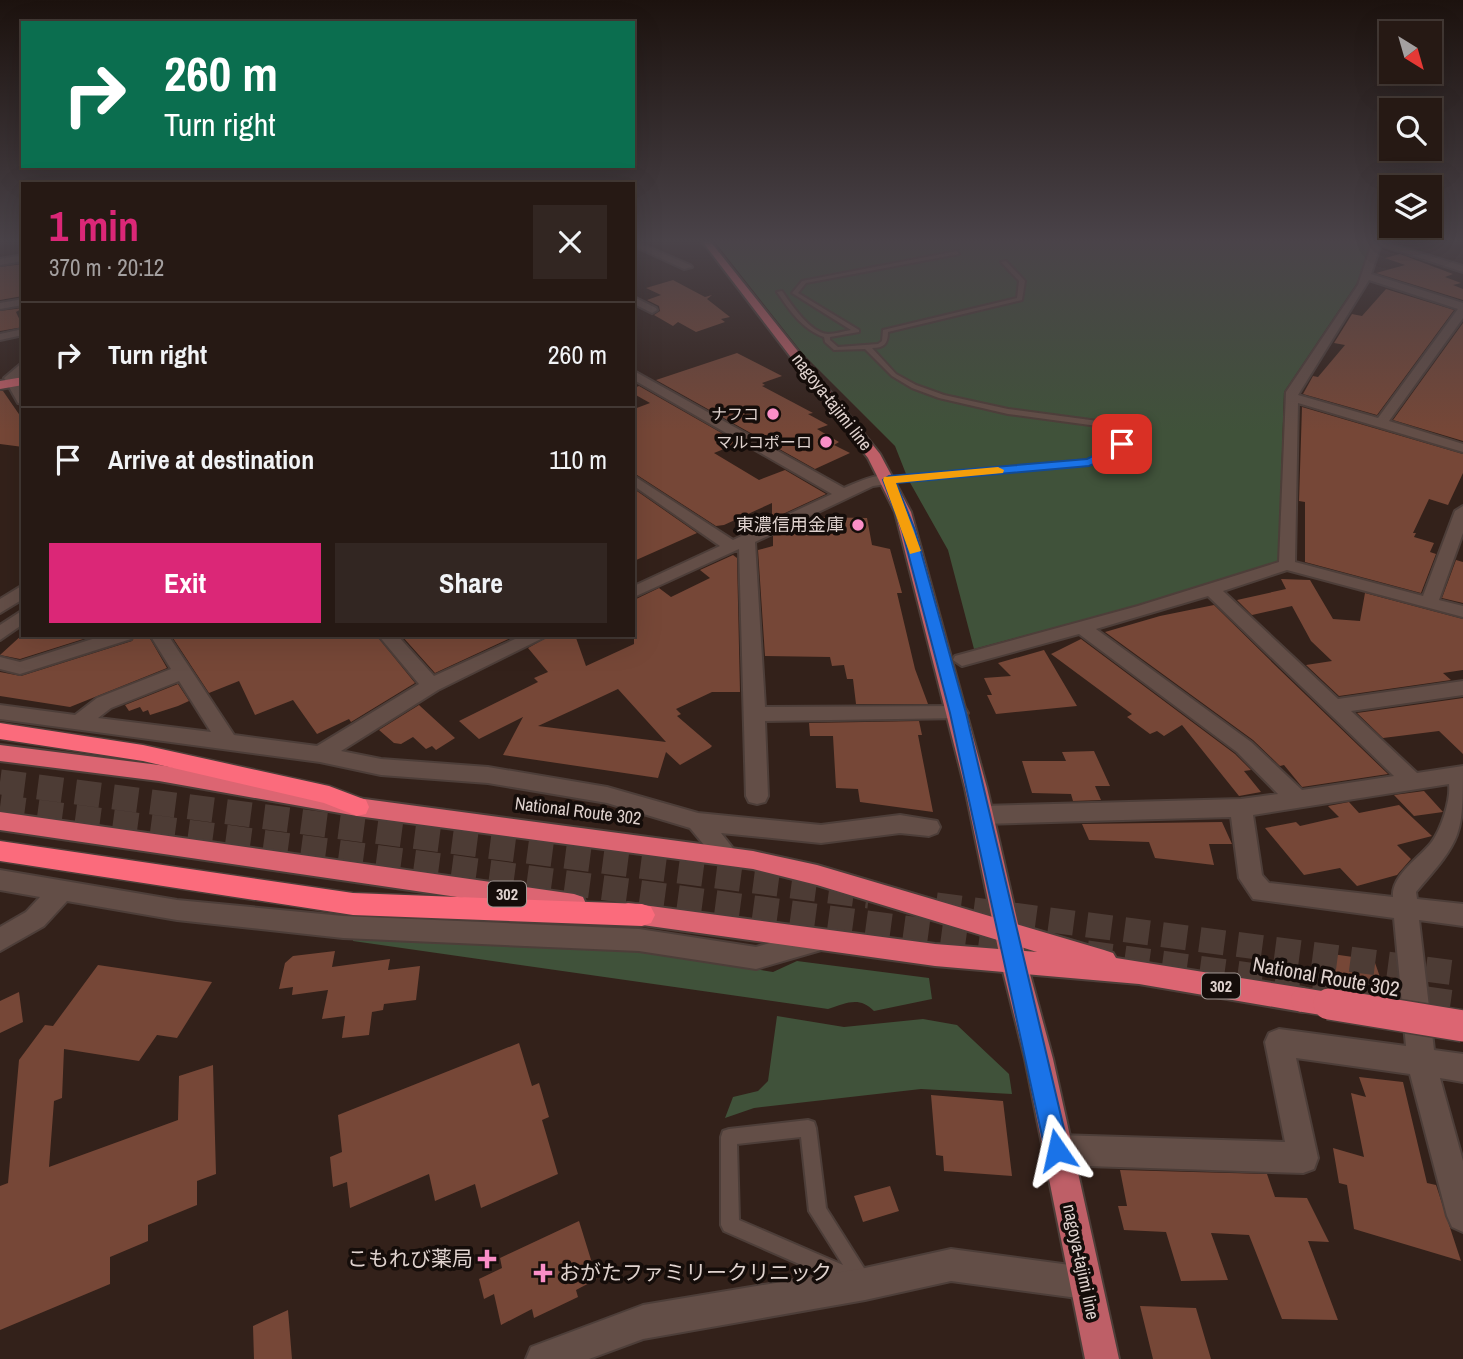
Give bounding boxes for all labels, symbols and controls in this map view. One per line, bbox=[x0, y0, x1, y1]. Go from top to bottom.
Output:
north arrow bbox=[1379, 21, 1442, 84]
map controls bbox=[1379, 21, 1442, 238]
text: 260 m bbox=[164, 40, 278, 106]
icon: right bbox=[49, 49, 140, 140]
button: search bbox=[1379, 98, 1442, 161]
text: Turn right bbox=[164, 103, 276, 146]
button: layers bbox=[1379, 175, 1442, 238]
text: 1 min bbox=[49, 198, 139, 254]
button: close bbox=[533, 205, 607, 279]
text: 370 m · 20:12 bbox=[49, 252, 164, 283]
icon: right bbox=[49, 336, 87, 374]
text: Turn right bbox=[108, 337, 207, 372]
text: 260 m bbox=[548, 337, 607, 372]
street label: nagoya-tajimi line bbox=[786, 348, 878, 456]
place label: ナフコ bbox=[711, 403, 759, 425]
marker: ナフコ bbox=[765, 406, 781, 422]
pin bbox=[1092, 414, 1152, 474]
icon: arrive bbox=[1103, 425, 1141, 463]
place label: マルコポーロ bbox=[716, 431, 812, 453]
marker: マルコポーロ bbox=[818, 434, 834, 450]
icon: arrive bbox=[49, 441, 87, 479]
text: Arrive at destination bbox=[108, 442, 314, 477]
text: 110 m bbox=[549, 442, 607, 477]
place label: 東濃信用金庫 bbox=[736, 512, 844, 537]
marker: 東濃信用金庫 bbox=[850, 517, 866, 533]
button: Exit bbox=[49, 543, 321, 623]
button: Share bbox=[335, 543, 607, 623]
street label: National Route 302 bbox=[513, 790, 643, 831]
road number: 302 bbox=[488, 881, 526, 906]
street label: National Route 302 bbox=[1251, 949, 1402, 1004]
road number: 302 bbox=[1202, 974, 1240, 998]
position arrow bbox=[1020, 1113, 1094, 1187]
street label: nagoya-tajimi line bbox=[1057, 1202, 1106, 1322]
place label: こもれび薬局 bbox=[347, 1244, 473, 1273]
marker: こもれび薬局 bbox=[479, 1251, 495, 1267]
place label: おがたファミリークリニック bbox=[559, 1258, 832, 1287]
marker: おがたファミリークリニック bbox=[533, 1263, 553, 1283]

